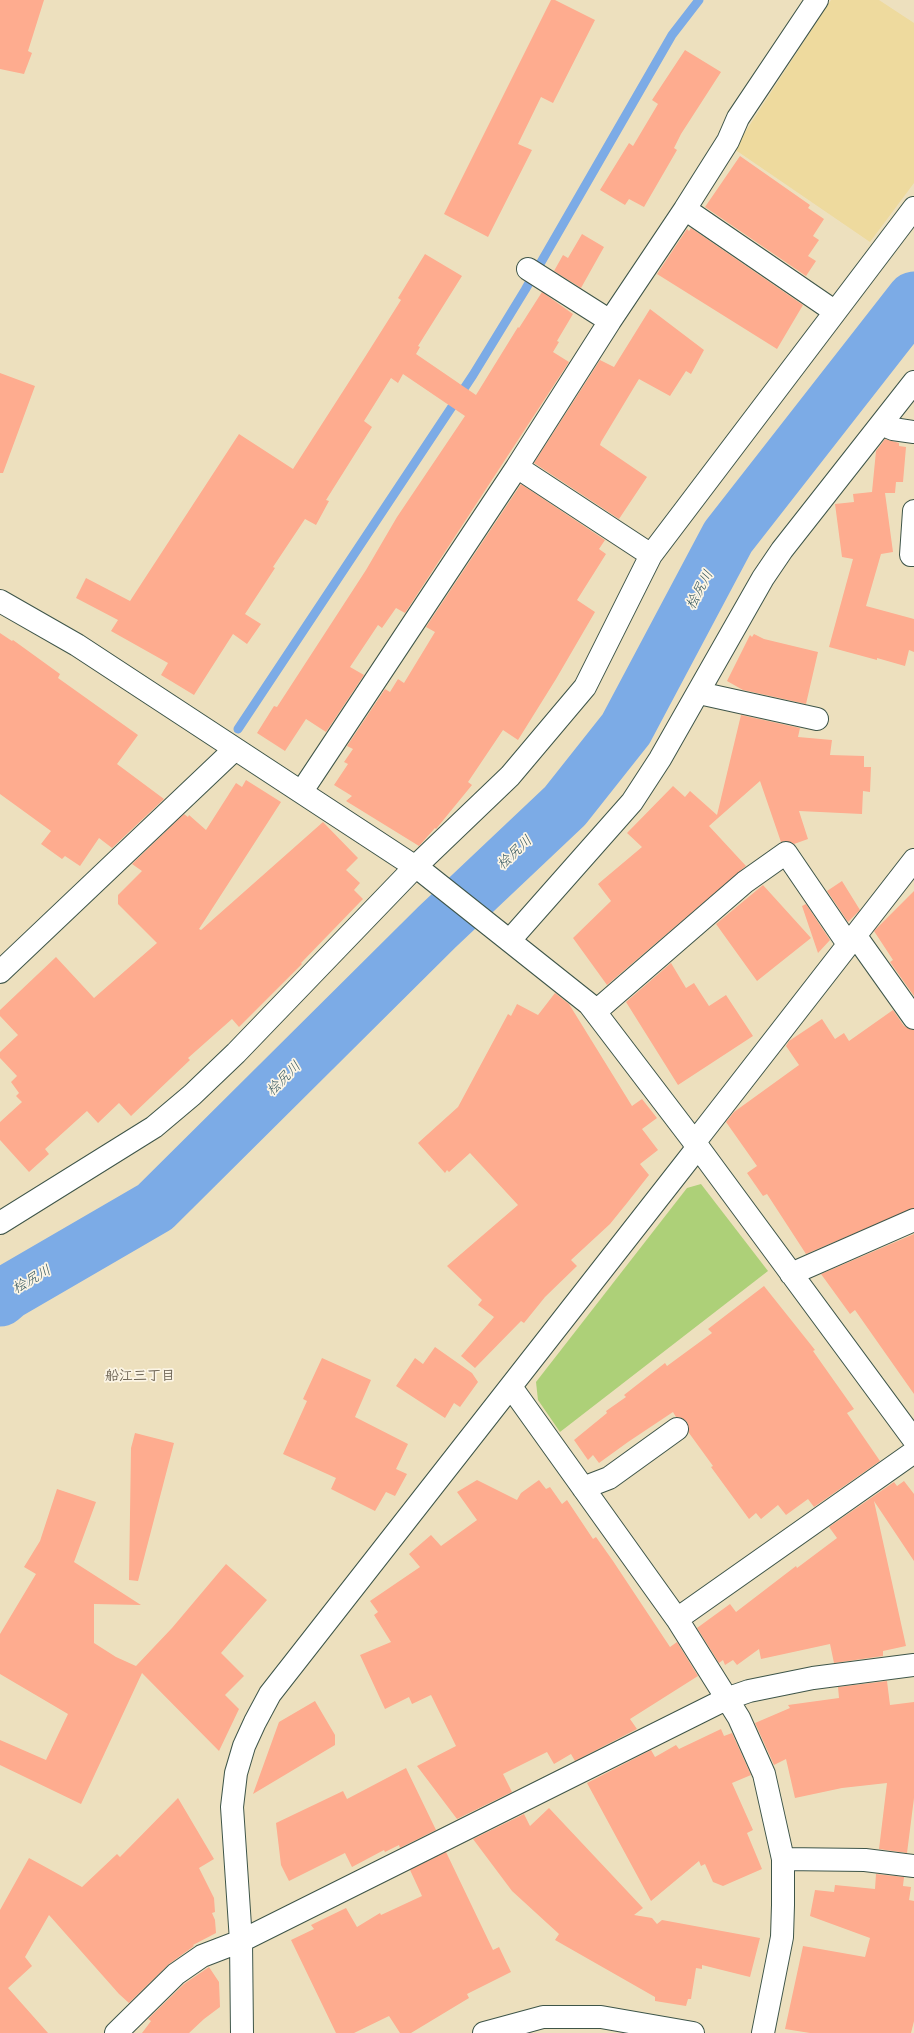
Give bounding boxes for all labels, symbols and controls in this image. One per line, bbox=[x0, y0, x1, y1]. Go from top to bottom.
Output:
water label: 桧尻川 bbox=[683, 568, 717, 612]
water label: 桧尻川 bbox=[494, 833, 536, 873]
water label: 桧尻川 bbox=[263, 1058, 305, 1100]
water label: 桧尻川 bbox=[10, 1262, 54, 1298]
district label: 船江三丁目 bbox=[105, 1368, 175, 1384]

